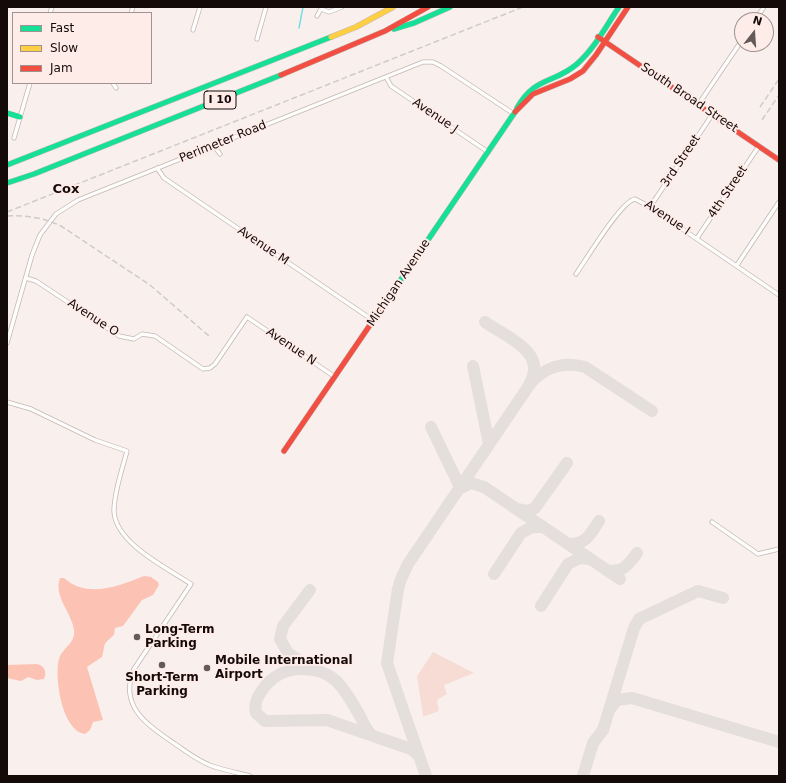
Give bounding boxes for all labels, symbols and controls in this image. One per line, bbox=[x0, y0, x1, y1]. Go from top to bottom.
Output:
legend bbox=[12, 12, 152, 84]
north arrow bbox=[734, 12, 774, 52]
text: N bbox=[751, 13, 764, 29]
text: Fast bbox=[50, 21, 74, 35]
text: Slow bbox=[50, 41, 78, 55]
street label: South Broad Street bbox=[638, 60, 740, 136]
text: Jam bbox=[50, 61, 73, 75]
road number: I 10 bbox=[204, 91, 236, 109]
street label: Avenue J bbox=[409, 96, 461, 136]
street label: Perimeter Road bbox=[177, 118, 269, 166]
street label: 3rd Street bbox=[658, 132, 704, 190]
street label: 4th Street bbox=[705, 163, 751, 221]
district label: Cox bbox=[53, 182, 79, 198]
street label: Avenue I bbox=[641, 198, 693, 238]
street label: Avenue M bbox=[235, 224, 291, 268]
street label: Michigan Avenue bbox=[364, 237, 434, 329]
street label: Avenue O bbox=[65, 296, 121, 340]
street label: Avenue N bbox=[263, 325, 319, 369]
place label: Long-Term Parking bbox=[145, 623, 214, 651]
marker: Long-Term Parking bbox=[132, 632, 142, 642]
place label: Mobile International Airport bbox=[215, 654, 353, 682]
marker: Short-Term Parking bbox=[157, 660, 167, 670]
marker: Mobile International Airport bbox=[202, 663, 212, 673]
place label: Short-Term Parking bbox=[125, 671, 199, 699]

